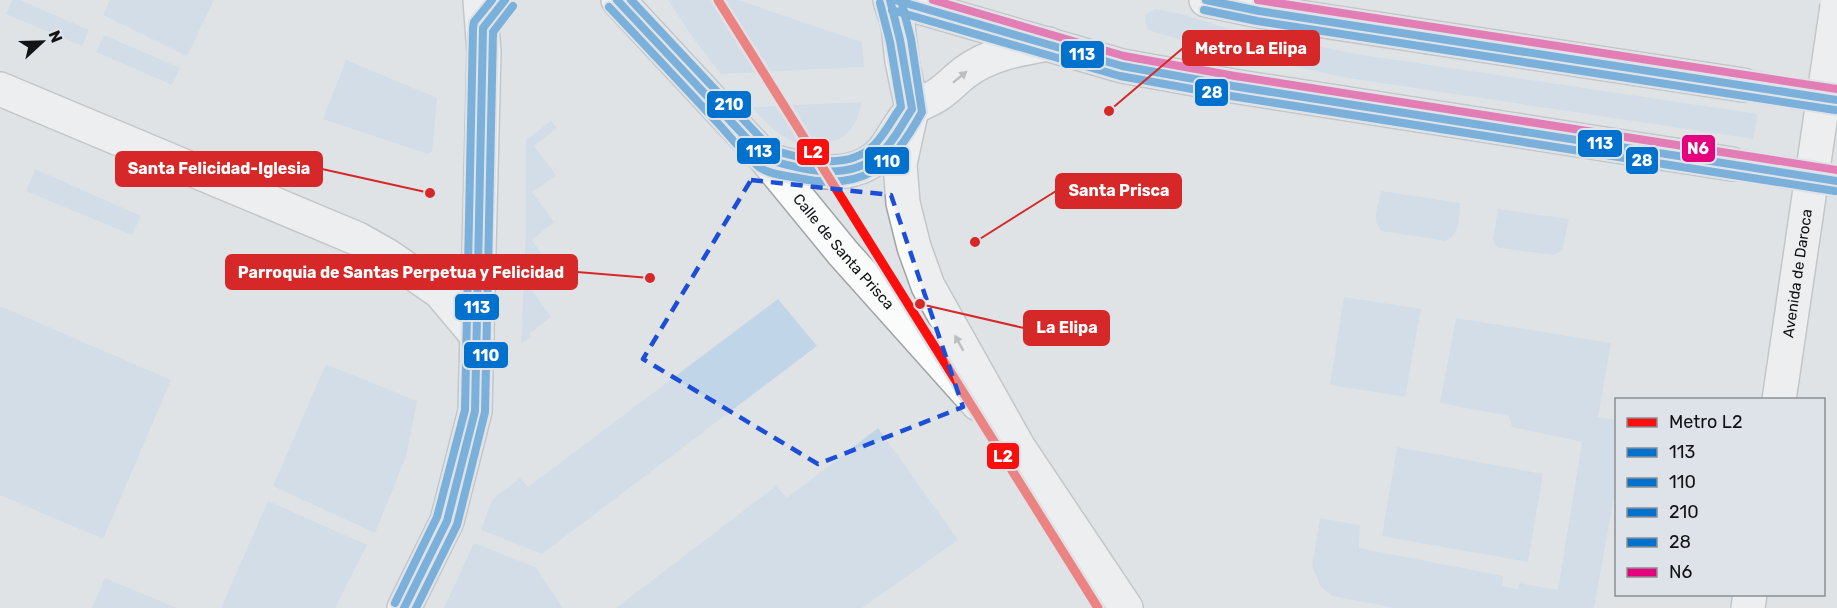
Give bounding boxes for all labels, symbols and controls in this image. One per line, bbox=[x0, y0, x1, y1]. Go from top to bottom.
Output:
north arrow bbox=[12, 12, 72, 72]
text: N bbox=[44, 28, 66, 45]
callout: Metro La Elipa bbox=[1183, 31, 1319, 65]
text: Metro La Elipa bbox=[1195, 39, 1307, 58]
line badge: 113 bbox=[1060, 40, 1105, 69]
text: 113 bbox=[1069, 45, 1095, 64]
one-way arrow bbox=[953, 71, 968, 83]
line badge: 28 bbox=[1194, 78, 1229, 107]
text: 28 bbox=[1201, 83, 1223, 102]
line badge: 210 bbox=[706, 90, 752, 119]
text: 210 bbox=[714, 95, 744, 114]
line badge: 113 bbox=[1577, 129, 1623, 158]
text: 113 bbox=[1587, 134, 1613, 153]
line badge: N6 bbox=[1681, 134, 1716, 163]
line badge: 113 bbox=[736, 137, 781, 165]
line badge: L2 bbox=[796, 138, 830, 166]
text: N6 bbox=[1687, 139, 1709, 158]
text: 113 bbox=[746, 142, 772, 161]
text: L2 bbox=[803, 143, 823, 162]
line badge: 110 bbox=[864, 146, 910, 175]
line badge: 28 bbox=[1625, 146, 1659, 175]
text: 28 bbox=[1631, 151, 1653, 170]
callout: Santa Felicidad-Iglesia bbox=[116, 152, 322, 186]
text: 110 bbox=[874, 152, 901, 171]
text: Santa Felicidad-Iglesia bbox=[128, 159, 310, 178]
callout: Santa Prisca bbox=[1056, 174, 1181, 208]
text: Santa Prisca bbox=[1069, 181, 1169, 200]
street label: Calle de Santa Prisca bbox=[789, 190, 898, 313]
street label: Avenida de Daroca bbox=[1779, 208, 1816, 339]
callout: Parroquia de Santas Perpetua y Felicidad bbox=[226, 255, 577, 289]
text: Parroquia de Santas Perpetua y Felicidad bbox=[238, 263, 564, 282]
line badge: 113 bbox=[454, 293, 500, 321]
text: 113 bbox=[464, 298, 490, 317]
callout: La Elipa bbox=[1024, 311, 1109, 345]
text: La Elipa bbox=[1036, 318, 1098, 337]
one-way arrow bbox=[954, 334, 964, 351]
line badge: 110 bbox=[463, 341, 509, 369]
text: 110 bbox=[473, 346, 500, 365]
legend bbox=[1615, 398, 1825, 596]
text: Metro L2 bbox=[1669, 411, 1742, 433]
text: 113 bbox=[1669, 441, 1695, 463]
line badge: L2 bbox=[986, 442, 1020, 470]
text: L2 bbox=[993, 447, 1013, 466]
text: 110 bbox=[1669, 471, 1696, 493]
text: 210 bbox=[1669, 501, 1699, 523]
text: 28 bbox=[1669, 531, 1691, 553]
text: N6 bbox=[1669, 561, 1693, 583]

